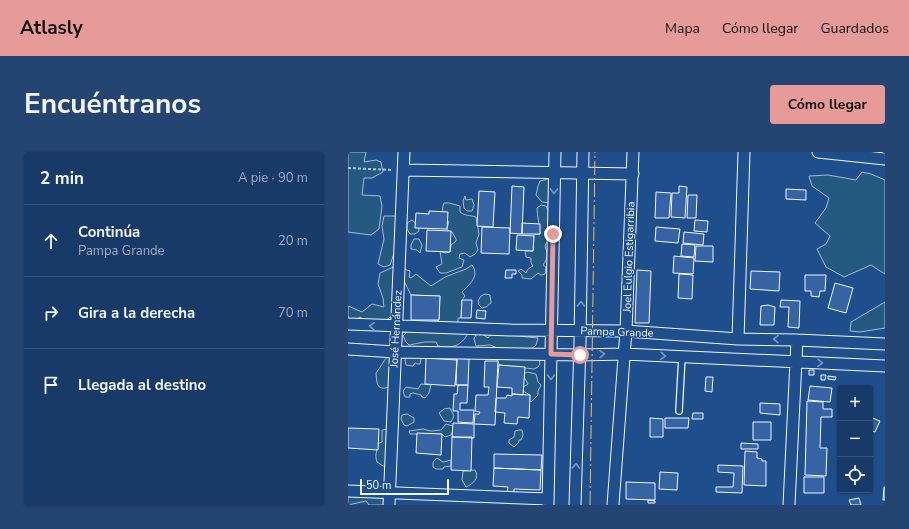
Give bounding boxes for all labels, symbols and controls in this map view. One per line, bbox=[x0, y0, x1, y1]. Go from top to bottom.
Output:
text: Atlasly bbox=[20, 15, 83, 41]
text: Mapa bbox=[665, 19, 700, 38]
text: Cómo llegar bbox=[722, 19, 798, 38]
text: Guardados bbox=[820, 19, 889, 38]
text: Encuéntranos bbox=[24, 85, 201, 123]
button: Cómo llegar bbox=[770, 85, 885, 124]
text: 2 min bbox=[40, 167, 84, 190]
text: A pie · 90 m bbox=[238, 169, 308, 187]
one-way arrow bbox=[550, 188, 558, 194]
street label: Joel Eulgio Estigarribia bbox=[620, 201, 638, 314]
text: Continúa bbox=[78, 222, 140, 242]
route end bbox=[544, 225, 562, 243]
icon: ahead bbox=[40, 230, 62, 252]
text: 20 m bbox=[278, 232, 308, 250]
text: Pampa Grande bbox=[78, 242, 165, 260]
street label: José Hernández bbox=[386, 290, 406, 369]
one-way arrow bbox=[577, 301, 585, 307]
icon: right bbox=[40, 302, 62, 324]
text: Gira a la derecha bbox=[78, 303, 195, 323]
text: 70 m bbox=[278, 304, 308, 322]
one-way arrow bbox=[369, 321, 375, 330]
street label: Pampa Grande bbox=[580, 323, 654, 341]
one-way arrow bbox=[773, 335, 779, 344]
route start bbox=[571, 346, 589, 364]
one-way arrow bbox=[599, 350, 605, 358]
one-way arrow bbox=[660, 351, 666, 360]
one-way arrow bbox=[817, 358, 823, 367]
icon: arrive bbox=[40, 374, 62, 396]
one-way arrow bbox=[546, 374, 555, 380]
text: Llegada al destino bbox=[78, 375, 206, 395]
map controls bbox=[837, 385, 873, 493]
button: + bbox=[837, 385, 873, 421]
button: − bbox=[837, 421, 873, 457]
button: locate bbox=[837, 457, 873, 493]
one-way arrow bbox=[572, 463, 580, 469]
scale bar bbox=[360, 477, 449, 496]
text: 50 m bbox=[366, 478, 391, 493]

